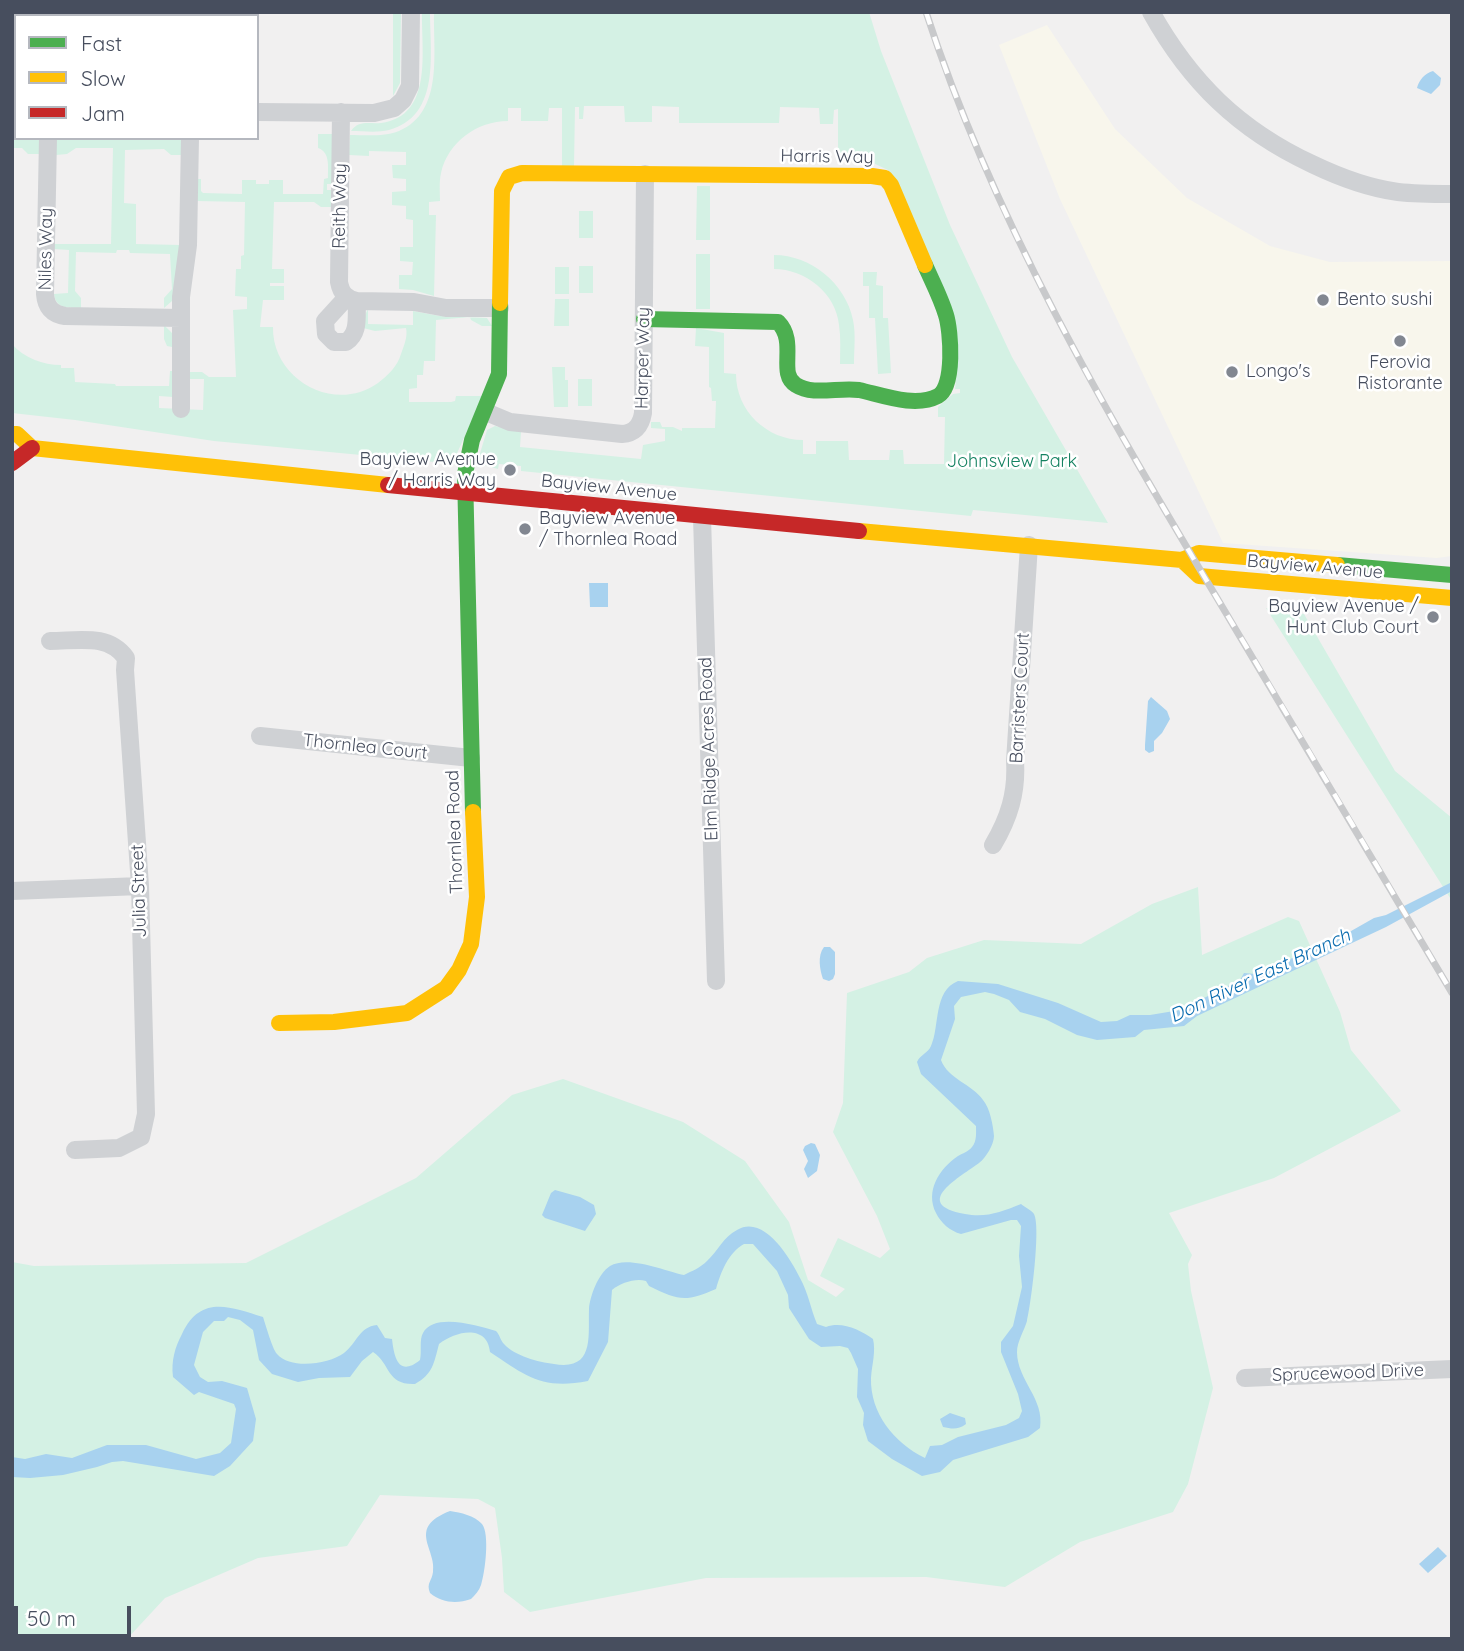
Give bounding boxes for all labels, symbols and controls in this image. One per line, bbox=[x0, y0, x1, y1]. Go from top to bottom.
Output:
legend bbox=[14, 14, 259, 140]
text: Fast bbox=[81, 30, 122, 56]
text: Slow bbox=[81, 65, 126, 91]
text: Jam bbox=[81, 100, 125, 126]
street label: Harris Way bbox=[780, 145, 874, 169]
street label: Reith Way bbox=[328, 163, 352, 249]
street label: Niles Way bbox=[34, 207, 58, 291]
place label: Bento sushi bbox=[1337, 289, 1432, 311]
marker: Bento sushi bbox=[1315, 292, 1331, 308]
street label: Harper Way bbox=[631, 307, 655, 409]
marker: Ferovia Ristorante bbox=[1392, 333, 1408, 349]
place label: Ferovia Ristorante bbox=[1357, 352, 1443, 394]
place label: Longo's bbox=[1246, 361, 1311, 383]
marker: Longo's bbox=[1224, 364, 1240, 380]
place label: Bayview Avenue / Harris Way bbox=[360, 449, 496, 491]
park label: Johnsview Park bbox=[947, 451, 1077, 473]
marker: Bayview Avenue / Harris Way bbox=[502, 462, 518, 478]
street label: Bayview Avenue bbox=[540, 470, 678, 506]
place label: Bayview Avenue / Thornlea Road bbox=[539, 508, 677, 550]
marker: Bayview Avenue / Thornlea Road bbox=[517, 521, 533, 537]
street label: Bayview Avenue bbox=[1246, 550, 1384, 584]
place label: Bayview Avenue / Hunt Club Court bbox=[1268, 596, 1419, 638]
marker: Bayview Avenue / Hunt Club Court bbox=[1425, 609, 1441, 625]
street label: Barristers Court bbox=[1006, 632, 1034, 764]
street label: Elm Ridge Acres Road bbox=[695, 657, 723, 841]
street label: Thornlea Court bbox=[302, 730, 428, 764]
street label: Thornlea Road bbox=[442, 770, 468, 894]
street label: Julia Street bbox=[127, 844, 151, 938]
water label: Don River East Branch bbox=[1166, 924, 1354, 1028]
street label: Sprucewood Drive bbox=[1272, 1360, 1424, 1386]
scale bar bbox=[18, 1592, 135, 1636]
text: 50 m bbox=[27, 1605, 76, 1631]

